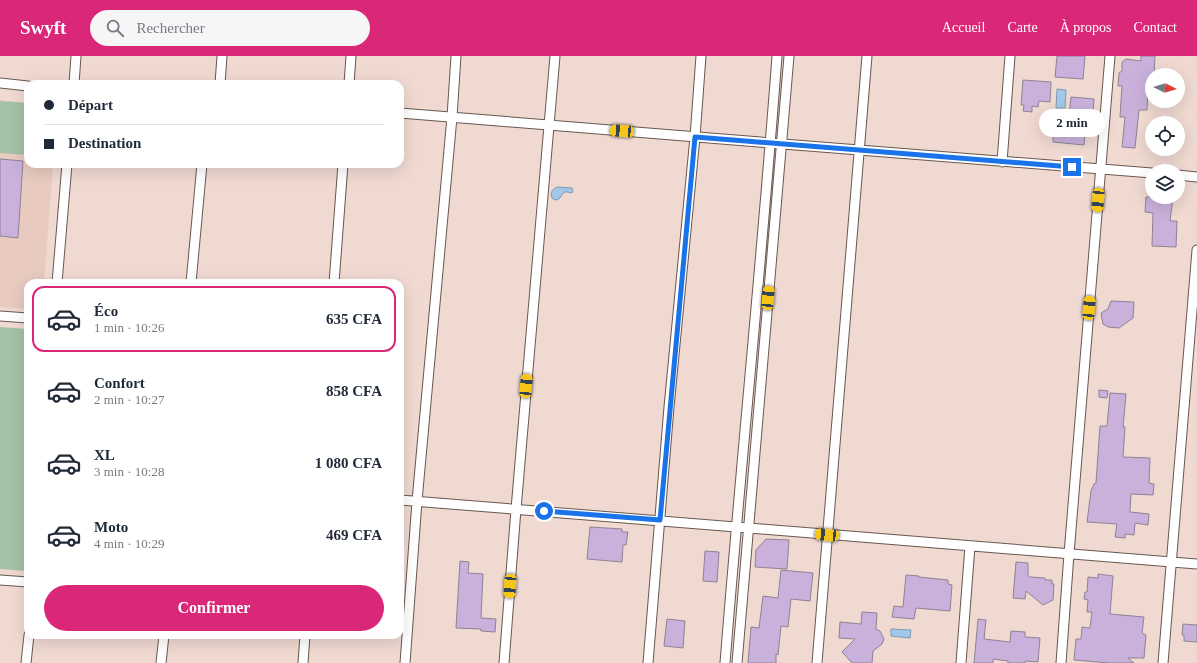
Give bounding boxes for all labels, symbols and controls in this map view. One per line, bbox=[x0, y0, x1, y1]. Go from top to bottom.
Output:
search box bbox=[90, 10, 370, 46]
text: Swyft bbox=[20, 17, 66, 38]
icon: search bbox=[104, 17, 126, 39]
text: Rechercher bbox=[136, 20, 205, 36]
text: Accueil bbox=[942, 20, 985, 35]
text: Carte bbox=[1007, 20, 1038, 35]
text: À propos bbox=[1060, 20, 1111, 35]
text: Contact bbox=[1133, 20, 1177, 35]
north arrow bbox=[1145, 68, 1185, 108]
map controls bbox=[1145, 68, 1185, 204]
text: Départ bbox=[68, 97, 113, 113]
callout: 2 min bbox=[1039, 109, 1105, 137]
text: 2 min bbox=[1056, 115, 1088, 130]
button: locate bbox=[1145, 116, 1185, 156]
car bbox=[610, 124, 634, 138]
text: Destination bbox=[68, 135, 141, 151]
route end bbox=[1063, 158, 1081, 176]
button: layers bbox=[1145, 164, 1185, 204]
car bbox=[1091, 188, 1105, 212]
car bbox=[761, 286, 775, 310]
car bbox=[1082, 296, 1096, 320]
icon: car bbox=[46, 301, 82, 337]
text: Éco bbox=[94, 303, 118, 319]
text: 635 CFA bbox=[326, 311, 382, 327]
text: 1 min · 10:26 bbox=[94, 320, 164, 335]
icon: car bbox=[46, 373, 82, 409]
car bbox=[519, 374, 533, 398]
text: Confort bbox=[94, 375, 145, 391]
text: 858 CFA bbox=[326, 383, 382, 399]
text: 2 min · 10:27 bbox=[94, 392, 164, 407]
icon: car bbox=[46, 445, 82, 481]
text: XL bbox=[94, 447, 115, 463]
text: 1 080 CFA bbox=[315, 455, 382, 471]
text: 3 min · 10:28 bbox=[94, 464, 164, 479]
route start bbox=[535, 502, 553, 520]
icon: car bbox=[46, 517, 82, 553]
text: Moto bbox=[94, 519, 128, 535]
text: 469 CFA bbox=[326, 527, 382, 543]
car bbox=[815, 528, 839, 542]
text: 4 min · 10:29 bbox=[94, 536, 164, 551]
car bbox=[503, 574, 517, 598]
button: Confirmer bbox=[44, 585, 384, 631]

